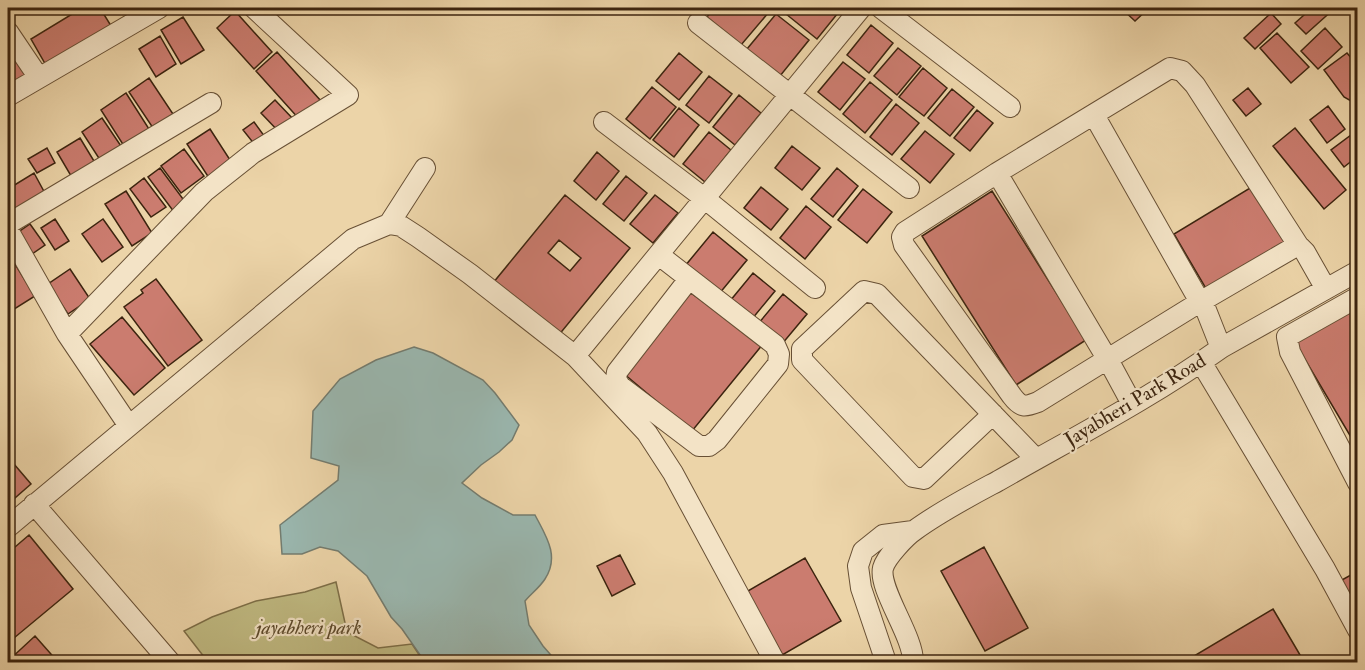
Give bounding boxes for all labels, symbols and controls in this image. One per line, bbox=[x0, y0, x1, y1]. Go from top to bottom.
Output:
street label: Jayabheri Park Road bbox=[1059, 348, 1210, 453]
park label: jayabheri park bbox=[250, 615, 362, 640]

